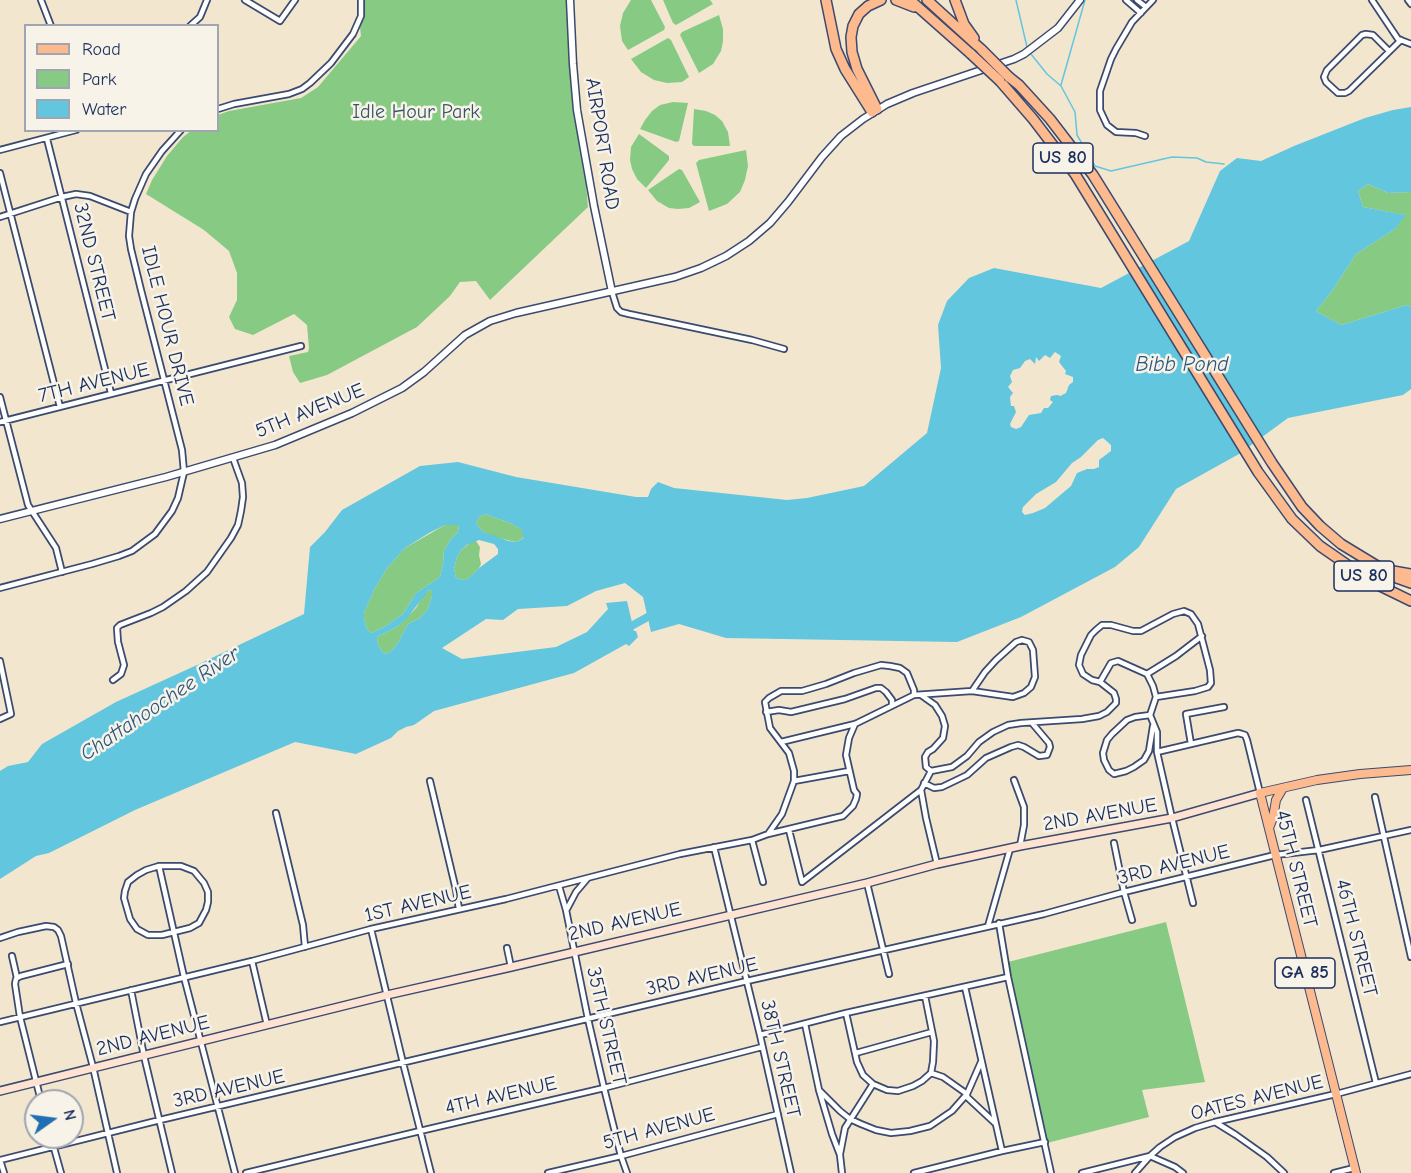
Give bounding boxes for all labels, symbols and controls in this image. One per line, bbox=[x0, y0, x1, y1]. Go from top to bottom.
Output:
legend bbox=[24, 24, 219, 132]
text: Road bbox=[82, 39, 121, 60]
text: Park bbox=[82, 69, 116, 90]
street label: AIRPORT ROAD bbox=[580, 76, 624, 212]
text: Water bbox=[82, 99, 126, 120]
park label: Idle Hour Park bbox=[352, 100, 480, 124]
road number: US 80 bbox=[1033, 143, 1093, 173]
street label: 32ND STREET bbox=[68, 200, 120, 324]
street label: IDLE HOUR DRIVE bbox=[136, 244, 198, 408]
water label: Bibb Pond bbox=[1136, 352, 1228, 378]
street label: 7TH AVENUE bbox=[36, 358, 152, 408]
street label: 5TH AVENUE bbox=[252, 378, 368, 444]
road number: US 80 bbox=[1334, 561, 1394, 591]
water label: Chattahoochee River bbox=[76, 641, 244, 767]
street label: 2ND AVENUE bbox=[1041, 793, 1159, 837]
street label: 45TH STREET bbox=[1270, 808, 1322, 930]
street label: 3RD AVENUE bbox=[1116, 840, 1232, 890]
street label: 46TH STREET bbox=[1330, 877, 1382, 999]
street label: 1ST AVENUE bbox=[362, 880, 474, 928]
street label: 2ND AVENUE bbox=[566, 897, 684, 947]
street label: 3RD AVENUE bbox=[644, 952, 760, 1002]
road number: GA 85 bbox=[1275, 958, 1335, 988]
street label: 35TH STREET bbox=[581, 965, 631, 1087]
street label: 38TH STREET bbox=[755, 998, 805, 1120]
street label: 2ND AVENUE bbox=[94, 1010, 212, 1062]
street label: 3RD AVENUE bbox=[171, 1064, 287, 1114]
street label: OATES AVENUE bbox=[1188, 1070, 1326, 1126]
street label: 4TH AVENUE bbox=[443, 1072, 559, 1120]
north arrow bbox=[24, 1089, 84, 1149]
street label: 5TH AVENUE bbox=[600, 1103, 718, 1155]
text: N bbox=[60, 1108, 80, 1122]

